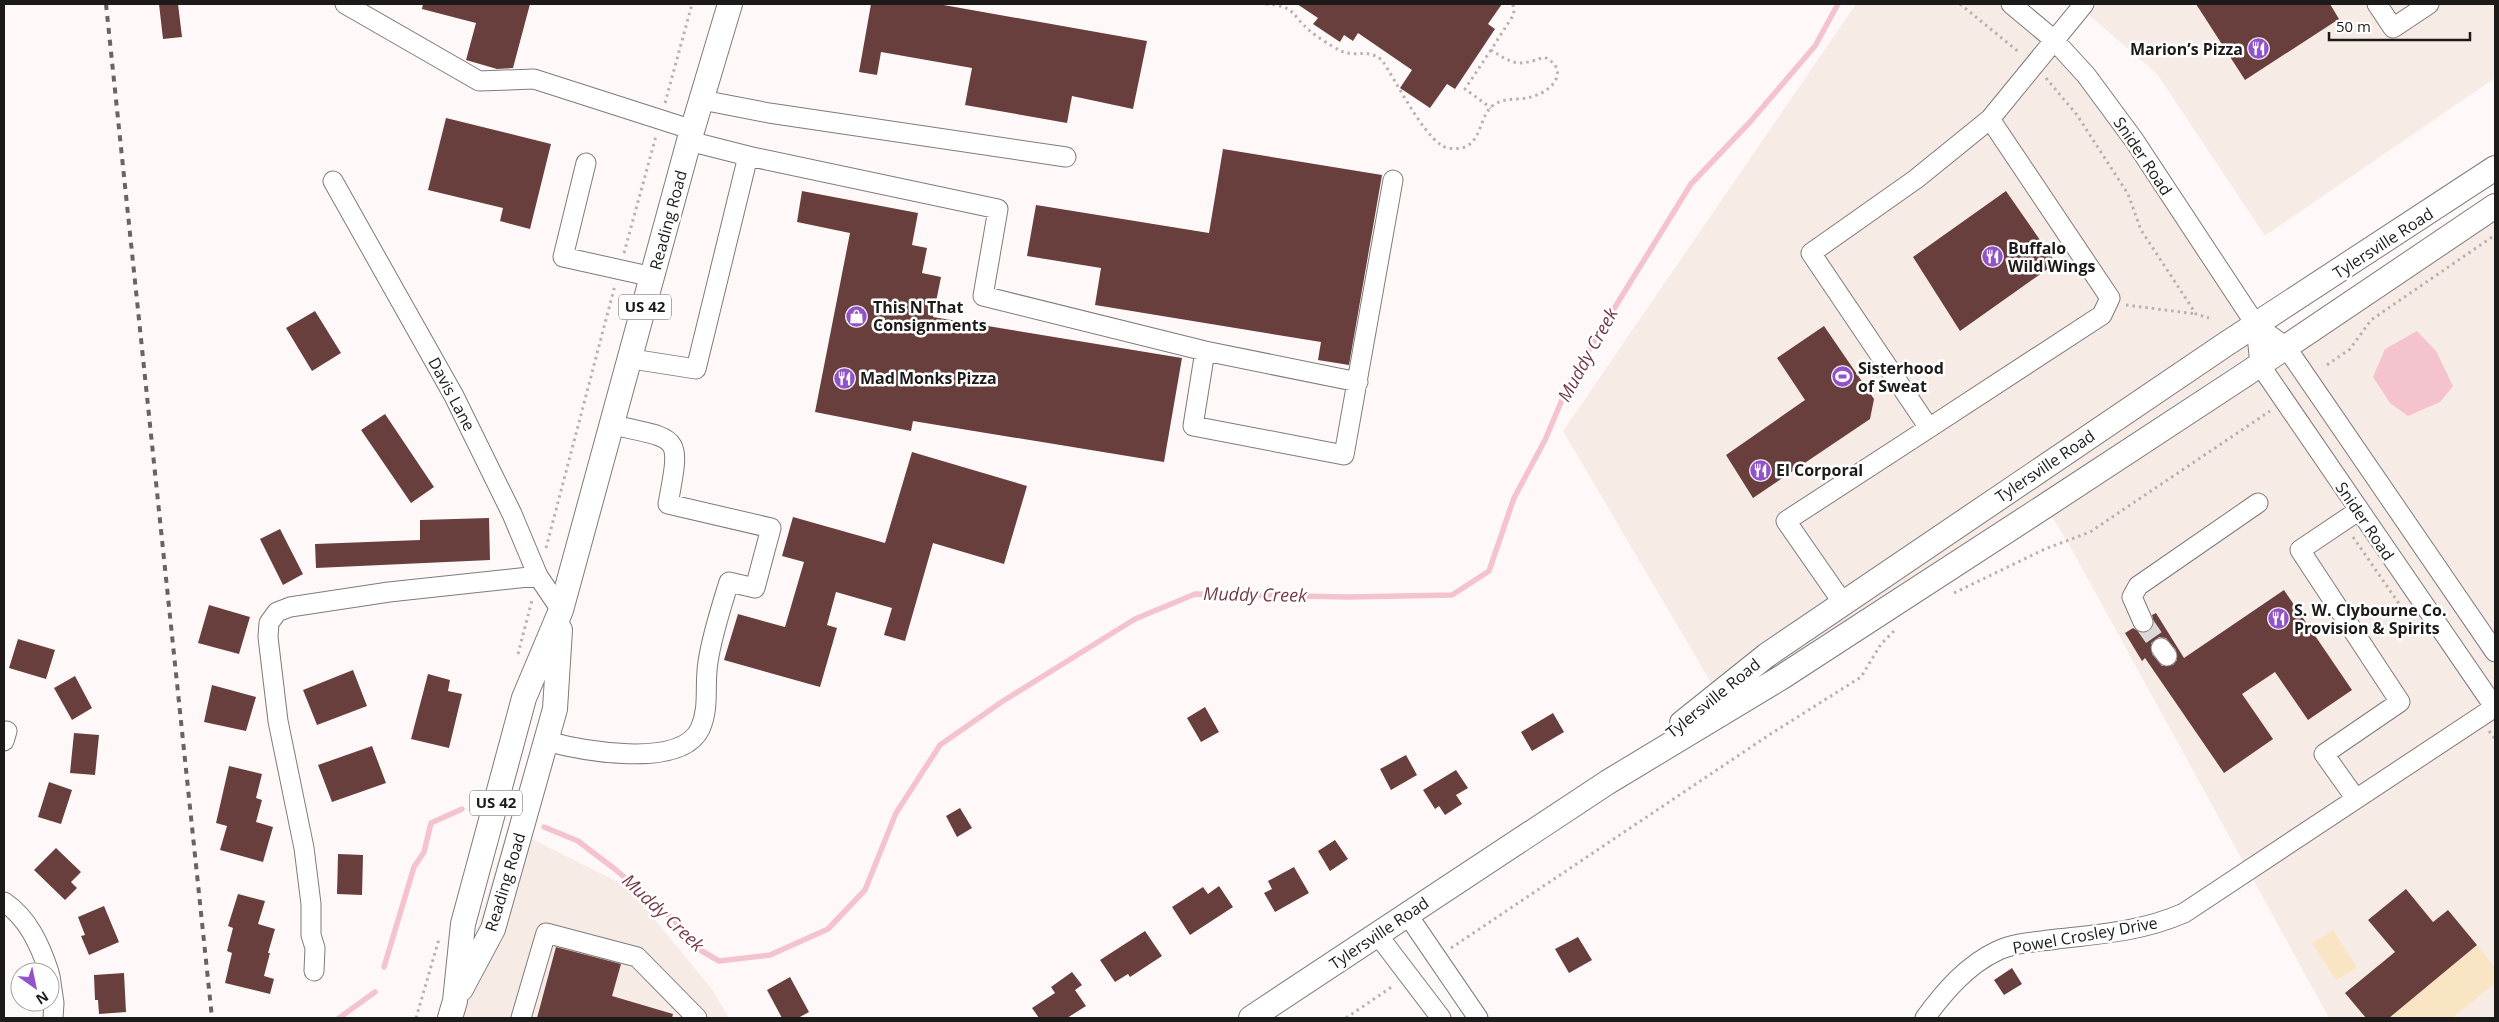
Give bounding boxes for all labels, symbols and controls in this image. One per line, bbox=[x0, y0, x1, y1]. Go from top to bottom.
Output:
scale bar bbox=[2329, 10, 2470, 42]
text: 50 m bbox=[2336, 16, 2371, 36]
restaurant icon: Marion’s Pizza bbox=[2247, 37, 2271, 61]
place label: Marion’s Pizza bbox=[2130, 38, 2243, 60]
street label: Snider Road bbox=[2109, 112, 2177, 200]
street label: Reading Road bbox=[644, 168, 692, 272]
street label: Tylersville Road bbox=[2329, 202, 2437, 284]
place label: Buffalo Wild Wings bbox=[2008, 237, 2095, 277]
restaurant icon: Buffalo Wild Wings bbox=[1980, 245, 2004, 269]
road number: US 42 bbox=[619, 294, 671, 320]
place label: This N That Consignments bbox=[873, 296, 987, 336]
water label: Muddy Creek bbox=[1552, 302, 1623, 406]
shop icon: This N That Consignments bbox=[845, 304, 869, 328]
street label: Davis Lane bbox=[423, 353, 481, 435]
place label: Sisterhood of Sweat bbox=[1858, 357, 1944, 397]
sports icon: Sisterhood of Sweat bbox=[1830, 365, 1854, 389]
restaurant icon: Mad Monks Pizza bbox=[832, 366, 856, 390]
place label: Mad Monks Pizza bbox=[860, 367, 997, 389]
street label: Tylersville Road bbox=[1991, 425, 2099, 507]
restaurant icon: El Corporal bbox=[1748, 458, 1772, 482]
place label: El Corporal bbox=[1776, 459, 1863, 481]
street label: Snider Road bbox=[2331, 477, 2399, 565]
water label: Muddy Creek bbox=[1203, 581, 1308, 607]
place label: S. W. Clybourne Co. Provision & Spirits bbox=[2294, 599, 2447, 639]
restaurant icon: S. W. Clybourne Co. Provision & Spirits bbox=[2266, 607, 2290, 631]
street label: Tylersville Road bbox=[1661, 653, 1765, 743]
road number: US 42 bbox=[470, 790, 522, 816]
street label: Reading Road bbox=[480, 830, 530, 934]
water label: Muddy Creek bbox=[618, 868, 711, 957]
street label: Tylersville Road bbox=[1325, 892, 1433, 974]
street label: Powel Crosley Drive bbox=[2011, 911, 2159, 959]
north arrow bbox=[10, 962, 60, 1012]
text: N bbox=[32, 987, 52, 1009]

